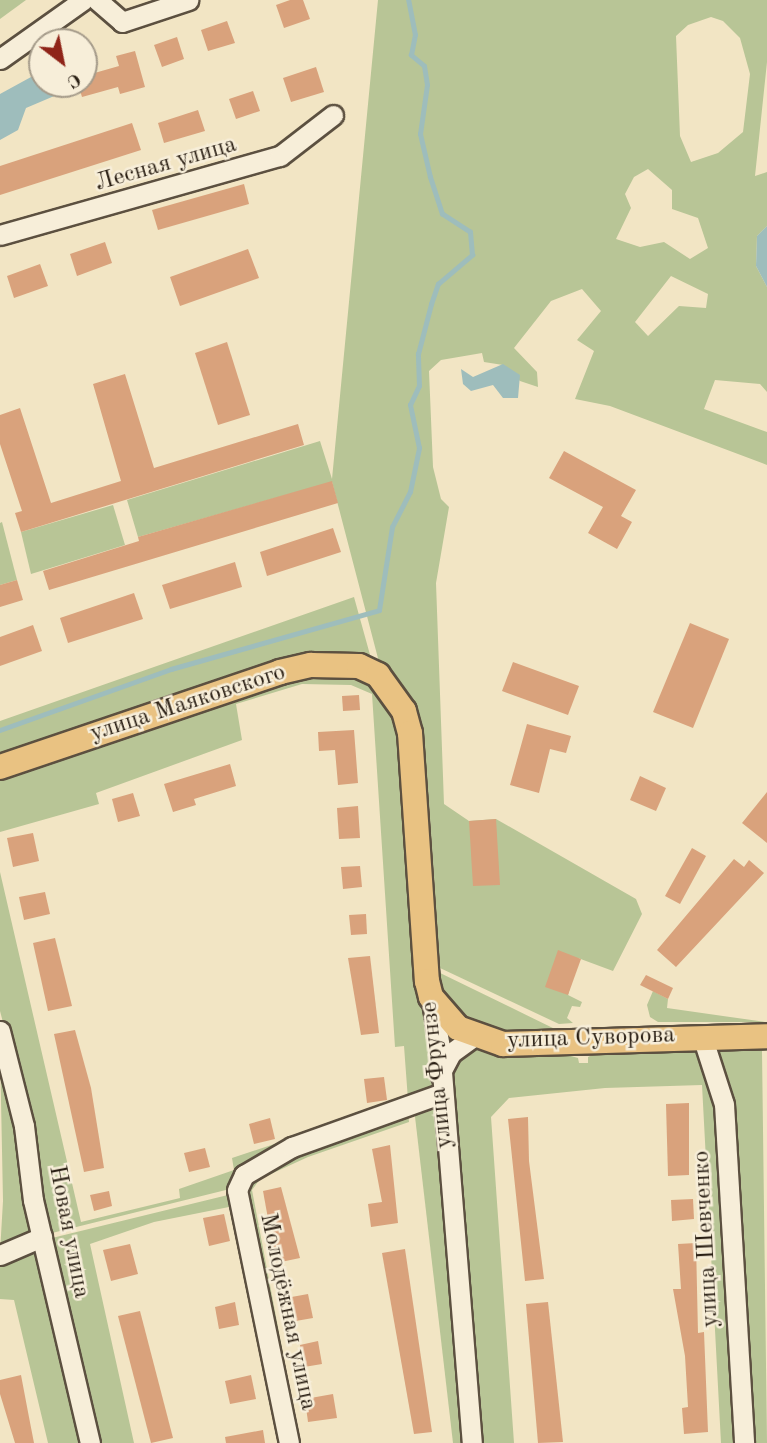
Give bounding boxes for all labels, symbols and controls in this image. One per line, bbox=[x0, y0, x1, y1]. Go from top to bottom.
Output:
north arrow bbox=[28, 28, 98, 98]
text: С bbox=[63, 68, 84, 91]
street label: Лесная улица bbox=[92, 131, 240, 199]
street label: улица Маяковского bbox=[87, 659, 289, 749]
street label: улица Фрунзе bbox=[416, 1000, 460, 1150]
street label: улица Суворова bbox=[507, 1022, 675, 1056]
street label: улица Шевченко bbox=[688, 1150, 726, 1328]
street label: Новая улица bbox=[41, 1163, 95, 1301]
street label: Молодёжная улица bbox=[252, 1211, 322, 1413]

